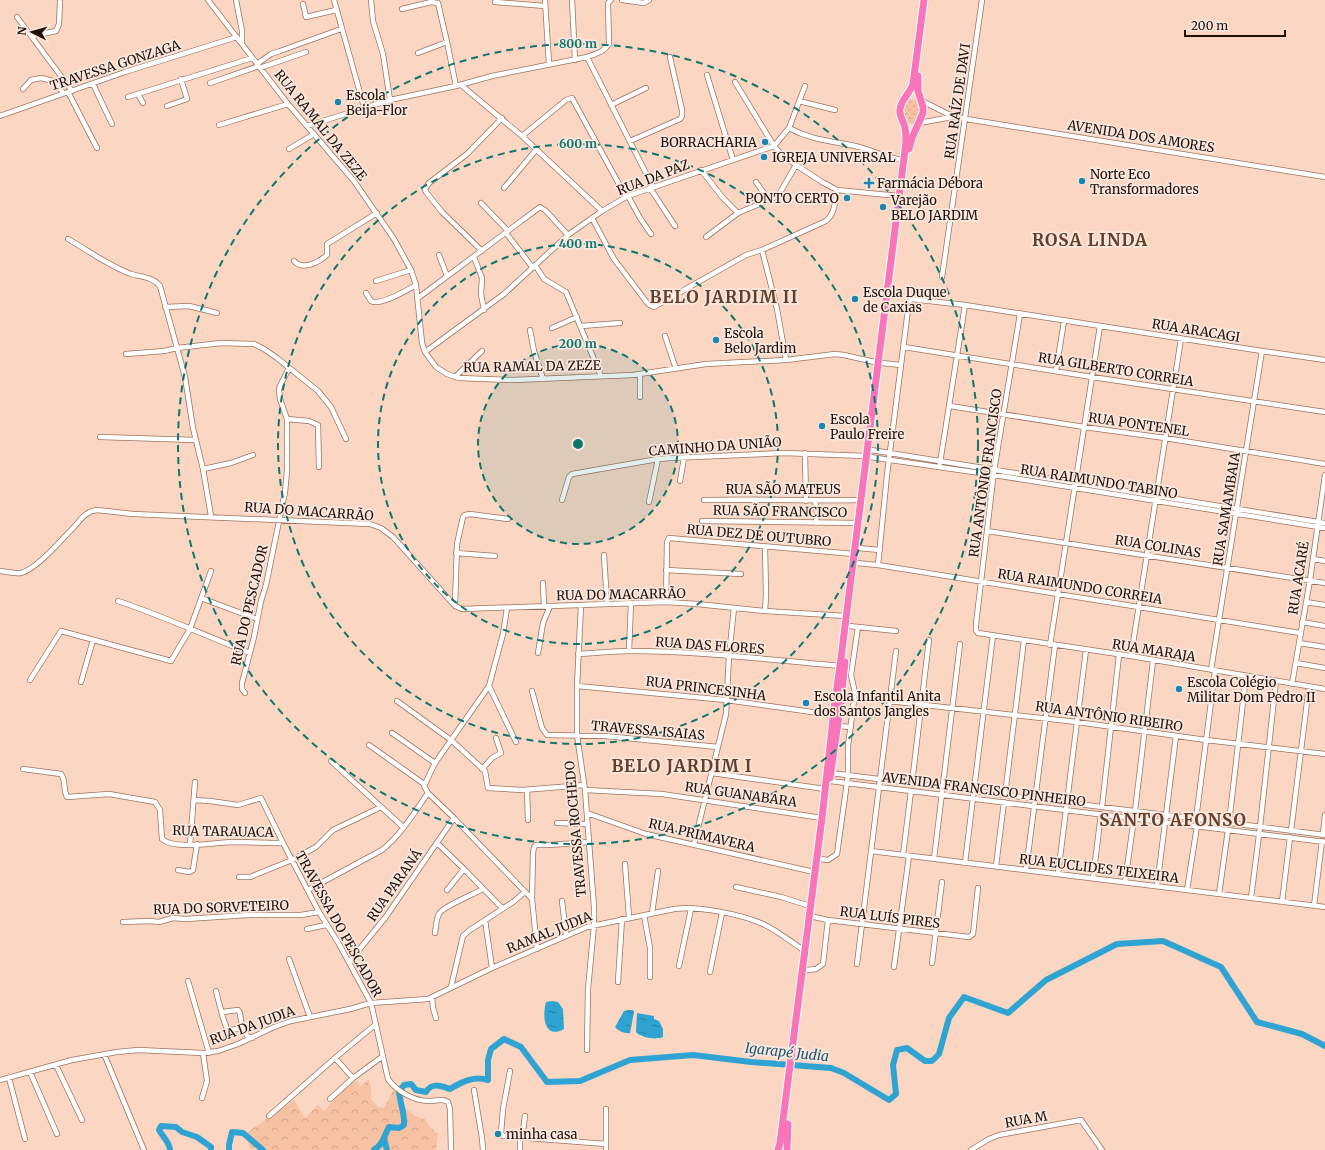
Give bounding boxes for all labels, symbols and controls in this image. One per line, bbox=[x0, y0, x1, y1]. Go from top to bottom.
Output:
north arrow bbox=[12, 12, 52, 52]
scale bar bbox=[1185, 12, 1285, 38]
text: 200 m bbox=[1191, 18, 1228, 33]
text: N bbox=[15, 26, 30, 36]
street label: TRAVESSA GONZAGA bbox=[48, 36, 183, 95]
text: 800 m bbox=[559, 36, 597, 51]
street label: RUA RAÍZ DE DAVI bbox=[940, 42, 974, 160]
street label: RUA RAMAL DA ZEZE bbox=[271, 66, 371, 185]
place label: Escola Beija-Flor bbox=[346, 87, 408, 119]
marker: Escola Beija-Flor bbox=[333, 97, 343, 107]
street label: AVENIDA DOS AMORES bbox=[1065, 116, 1216, 157]
place label: BORRACHARIA bbox=[660, 134, 758, 151]
text: 600 m bbox=[559, 136, 597, 151]
marker: BORRACHARIA bbox=[760, 137, 770, 147]
place label: IGREJA UNIVERSAL bbox=[772, 149, 896, 166]
marker: IGREJA UNIVERSAL bbox=[759, 152, 769, 162]
street label: RUA DA PAZ bbox=[614, 156, 692, 199]
place label: Norte Eco Transformadores bbox=[1090, 166, 1199, 198]
place label: Farmácia Débora bbox=[877, 175, 983, 192]
marker: Norte Eco Transformadores bbox=[1077, 176, 1087, 186]
marker: Farmácia Débora bbox=[864, 178, 874, 188]
place label: PONTO CERTO bbox=[745, 190, 839, 207]
place label: Varejão BELO JARDIM bbox=[890, 192, 978, 224]
marker: PONTO CERTO bbox=[842, 193, 852, 203]
marker: Varejão BELO JARDIM bbox=[878, 202, 888, 212]
district label: ROSA LINDA bbox=[1032, 229, 1148, 251]
text: 400 m bbox=[559, 236, 597, 251]
place label: Escola Duque de Caxias bbox=[863, 284, 947, 316]
district label: BELO JARDIM II bbox=[650, 286, 798, 308]
marker: Escola Duque de Caxias bbox=[850, 294, 860, 304]
street label: RUA ARACAGI bbox=[1151, 315, 1241, 346]
place label: Escola Belo Jardim bbox=[724, 325, 796, 357]
marker: Escola Belo Jardim bbox=[711, 335, 721, 345]
text: 200 m bbox=[559, 336, 597, 351]
street label: RUA GILBERTO CORREIA bbox=[1037, 349, 1196, 390]
street label: RUA RAMAL DA ZEZE bbox=[463, 357, 602, 376]
street label: RUA ANTÔNIO FRANCISCO bbox=[964, 387, 1006, 559]
street label: RUA PONTENEL bbox=[1087, 409, 1191, 440]
place label: Escola Paulo Freire bbox=[830, 411, 904, 443]
marker: Escola Paulo Freire bbox=[817, 421, 827, 431]
street label: CAMINHO DA UNIÃO bbox=[648, 433, 782, 460]
centre of rings bbox=[571, 437, 585, 451]
street label: RUA SAMAMBAIA bbox=[1209, 450, 1244, 567]
street label: RUA RAIMUNDO TABINO bbox=[1019, 461, 1179, 502]
street label: RUA SÃO MATEUS bbox=[725, 481, 841, 498]
street label: RUA DO MACARRÃO bbox=[244, 499, 374, 524]
street label: RUA SÃO FRANCISCO bbox=[713, 502, 847, 521]
street label: RUA DEZ DE OUTUBRO bbox=[686, 521, 832, 550]
street label: RUA COLINAS bbox=[1114, 531, 1203, 562]
street label: RUA ACARÉ bbox=[1283, 539, 1313, 616]
street label: RUA DO PESCADOR bbox=[227, 543, 272, 667]
street label: RUA RAIMUNDO CORREIA bbox=[996, 565, 1164, 608]
street label: RUA DO MACARRÃO bbox=[556, 585, 686, 604]
street label: RUA DAS FLORES bbox=[655, 633, 765, 658]
street label: RUA MARAJA bbox=[1111, 636, 1198, 666]
street label: RUA PRINCESINHA bbox=[645, 673, 768, 704]
place label: Escola Colégio Militar Dom Pedro II bbox=[1187, 674, 1316, 706]
marker: Escola Colégio Militar Dom Pedro II bbox=[1174, 684, 1184, 694]
place label: Escola Infantil Anita dos Santos Jangles bbox=[814, 688, 941, 720]
street label: RUA ANTÔNIO RIBEIRO bbox=[1034, 697, 1184, 735]
marker: Escola Infantil Anita dos Santos Jangles bbox=[801, 698, 811, 708]
street label: TRAVESSA ISAIAS bbox=[590, 717, 706, 744]
district label: BELO JARDIM I bbox=[611, 755, 753, 777]
street label: TRAVESSA ROCHEDO bbox=[561, 760, 590, 898]
street label: AVENIDA FRANCISCO PINHEIRO bbox=[880, 768, 1087, 810]
street label: RUA GUANABARA bbox=[684, 778, 799, 811]
district label: SANTO AFONSO bbox=[1099, 809, 1247, 831]
street label: RUA PRIMAVERA bbox=[647, 815, 758, 856]
street label: RUA TARAUACA bbox=[172, 822, 275, 841]
street label: RUA PARANÁ bbox=[362, 845, 426, 925]
street label: TRAVESSA DO PESCADOR bbox=[291, 848, 386, 1000]
street label: RUA EUCLIDES TEIXEIRA bbox=[1018, 850, 1181, 887]
street label: RUA DO SORVETEIRO bbox=[153, 897, 289, 918]
street label: RUA LUÍS PIRES bbox=[839, 902, 941, 932]
street label: RAMAL JUDIA bbox=[504, 907, 595, 957]
street label: RUA DA JUDIA bbox=[207, 1002, 298, 1049]
water label: Igarapé Judia bbox=[744, 1039, 830, 1065]
street label: RUA M bbox=[1003, 1107, 1049, 1132]
place label: minha casa bbox=[506, 1126, 578, 1143]
marker: minha casa bbox=[493, 1129, 503, 1139]

